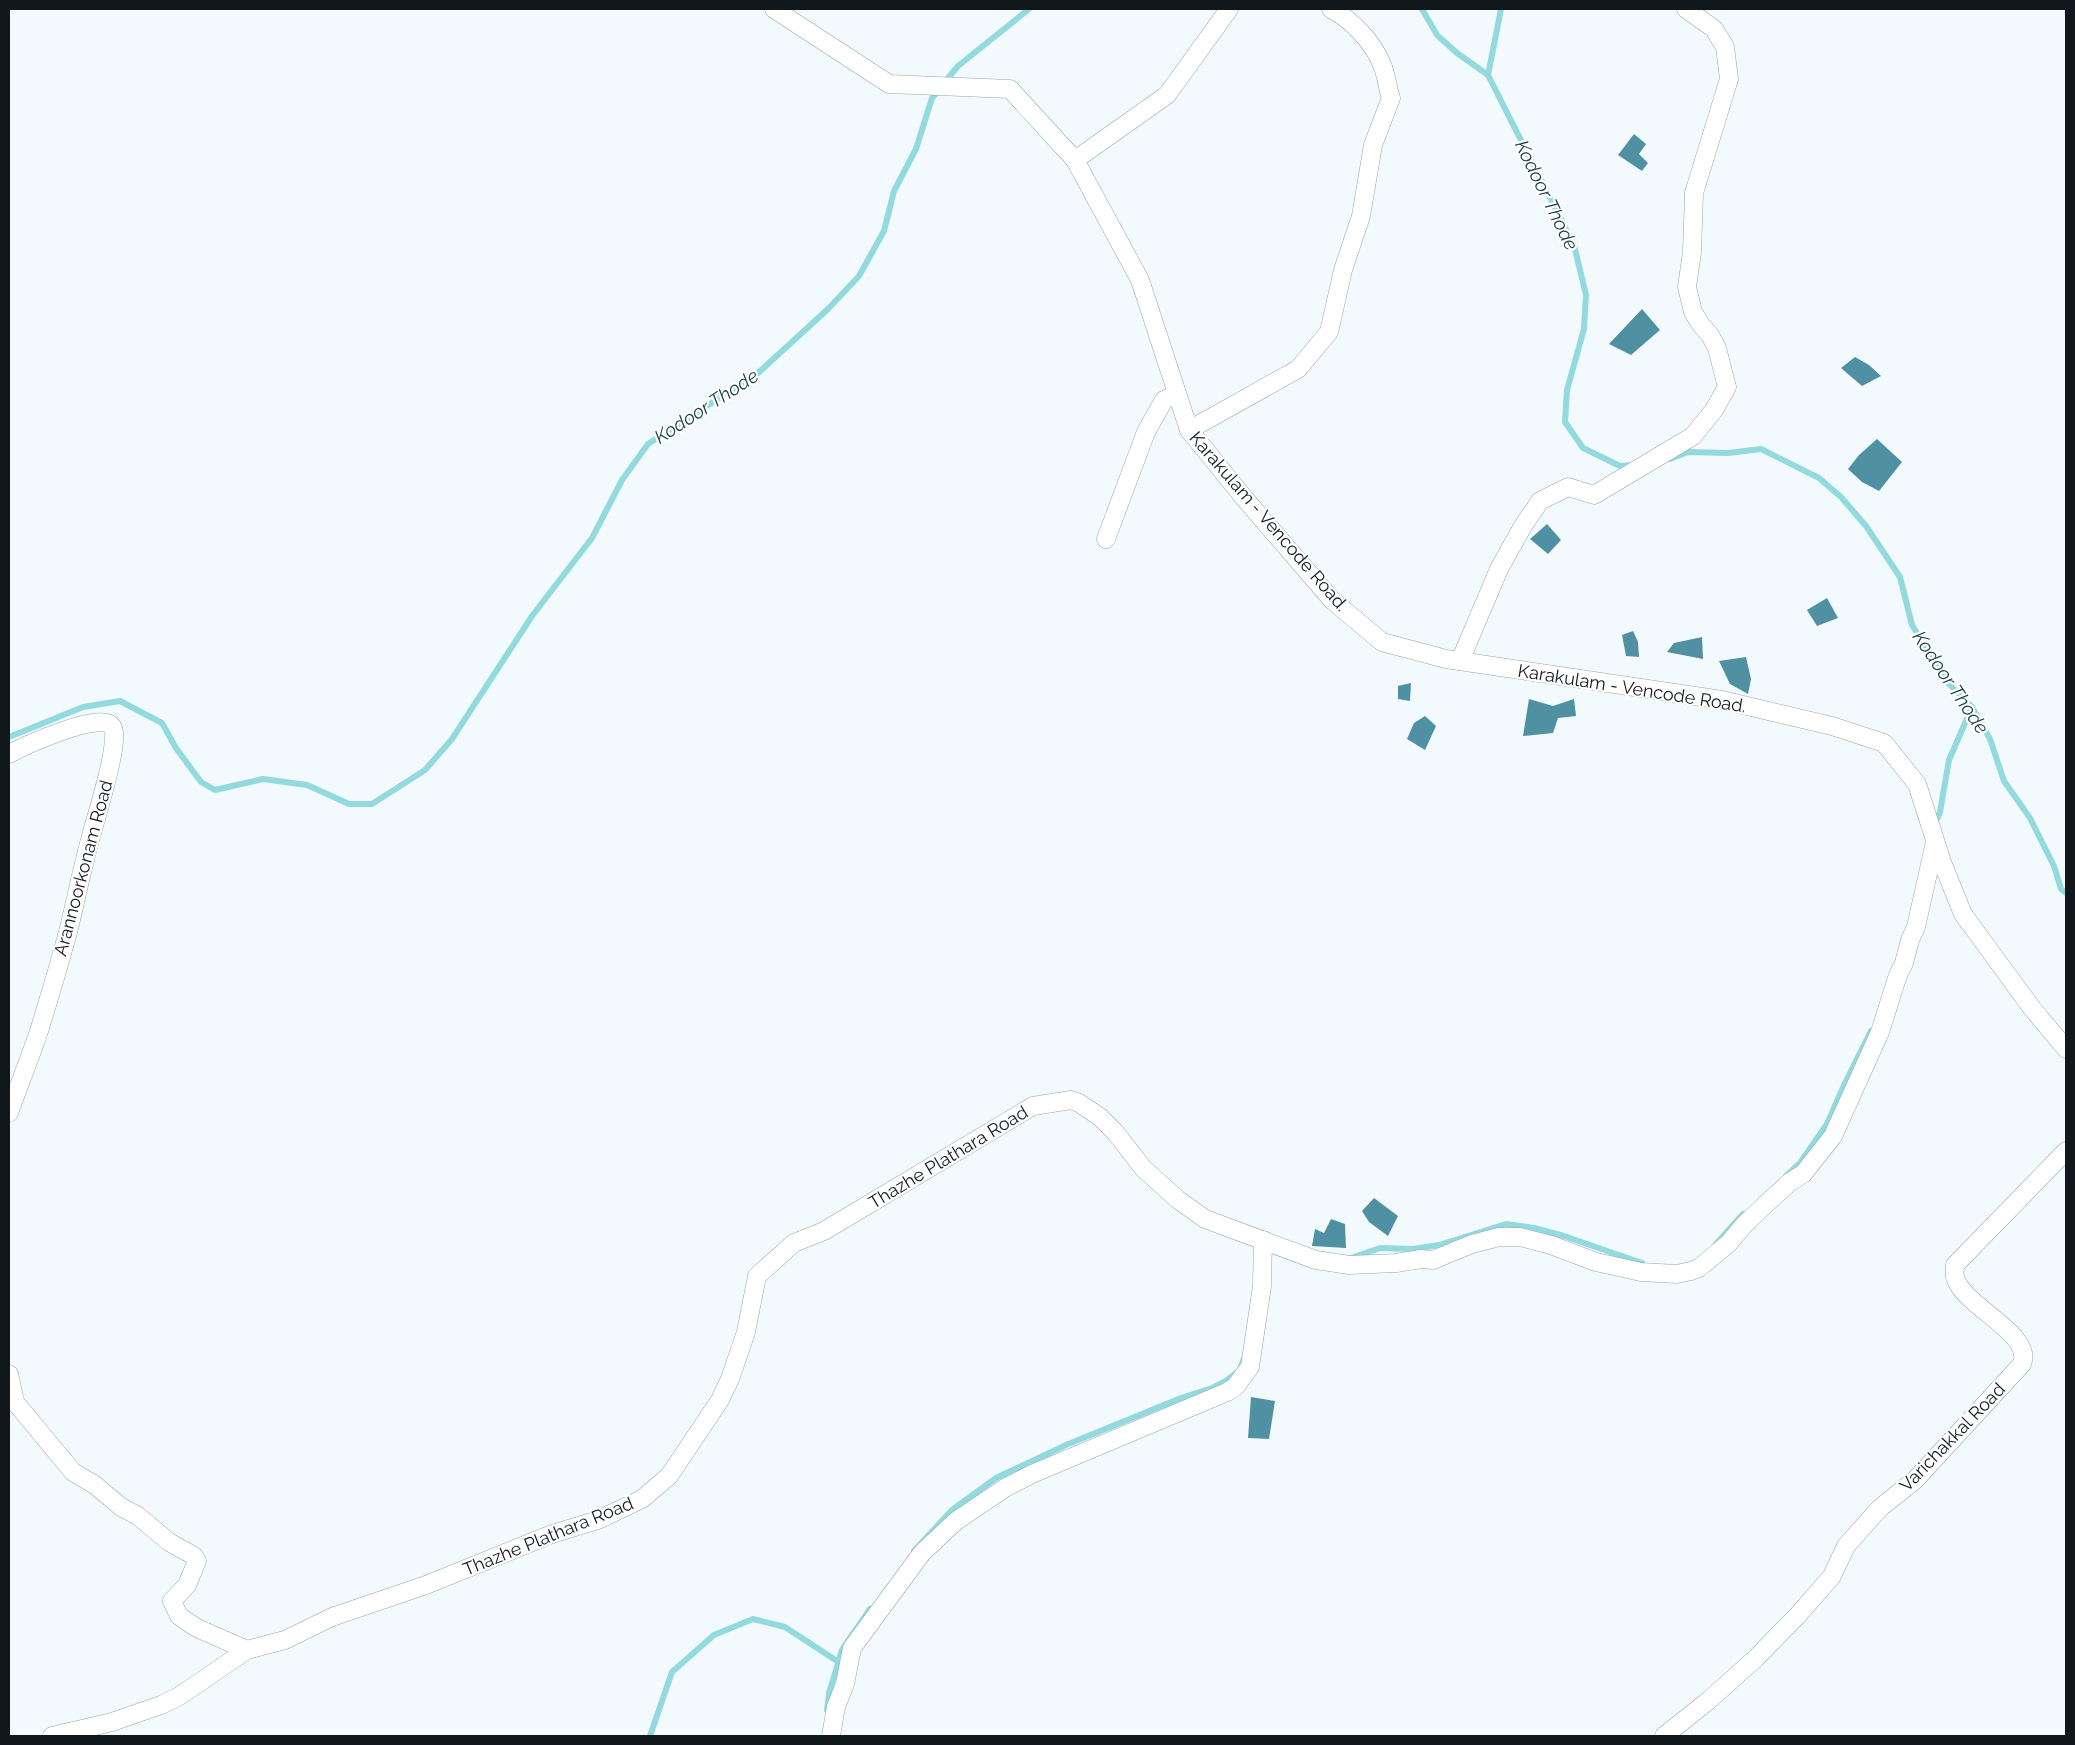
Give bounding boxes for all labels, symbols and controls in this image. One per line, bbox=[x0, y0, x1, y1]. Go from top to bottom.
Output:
water label: Kodoor Thode bbox=[1511, 136, 1583, 254]
water label: Kodoor Thode bbox=[650, 364, 762, 448]
street label: Karakulam - Vencode Road. bbox=[1185, 427, 1353, 615]
water label: Kodoor Thode bbox=[1908, 626, 1994, 738]
street label: Karakulam - Vencode Road. bbox=[1516, 660, 1748, 716]
street label: Arannoorkonam Road bbox=[49, 778, 117, 958]
street label: Thazhe Plathara Road bbox=[865, 1101, 1031, 1213]
street label: Varichakkal Road bbox=[1895, 1378, 2009, 1496]
street label: Thazhe Plathara Road bbox=[460, 1492, 636, 1580]

